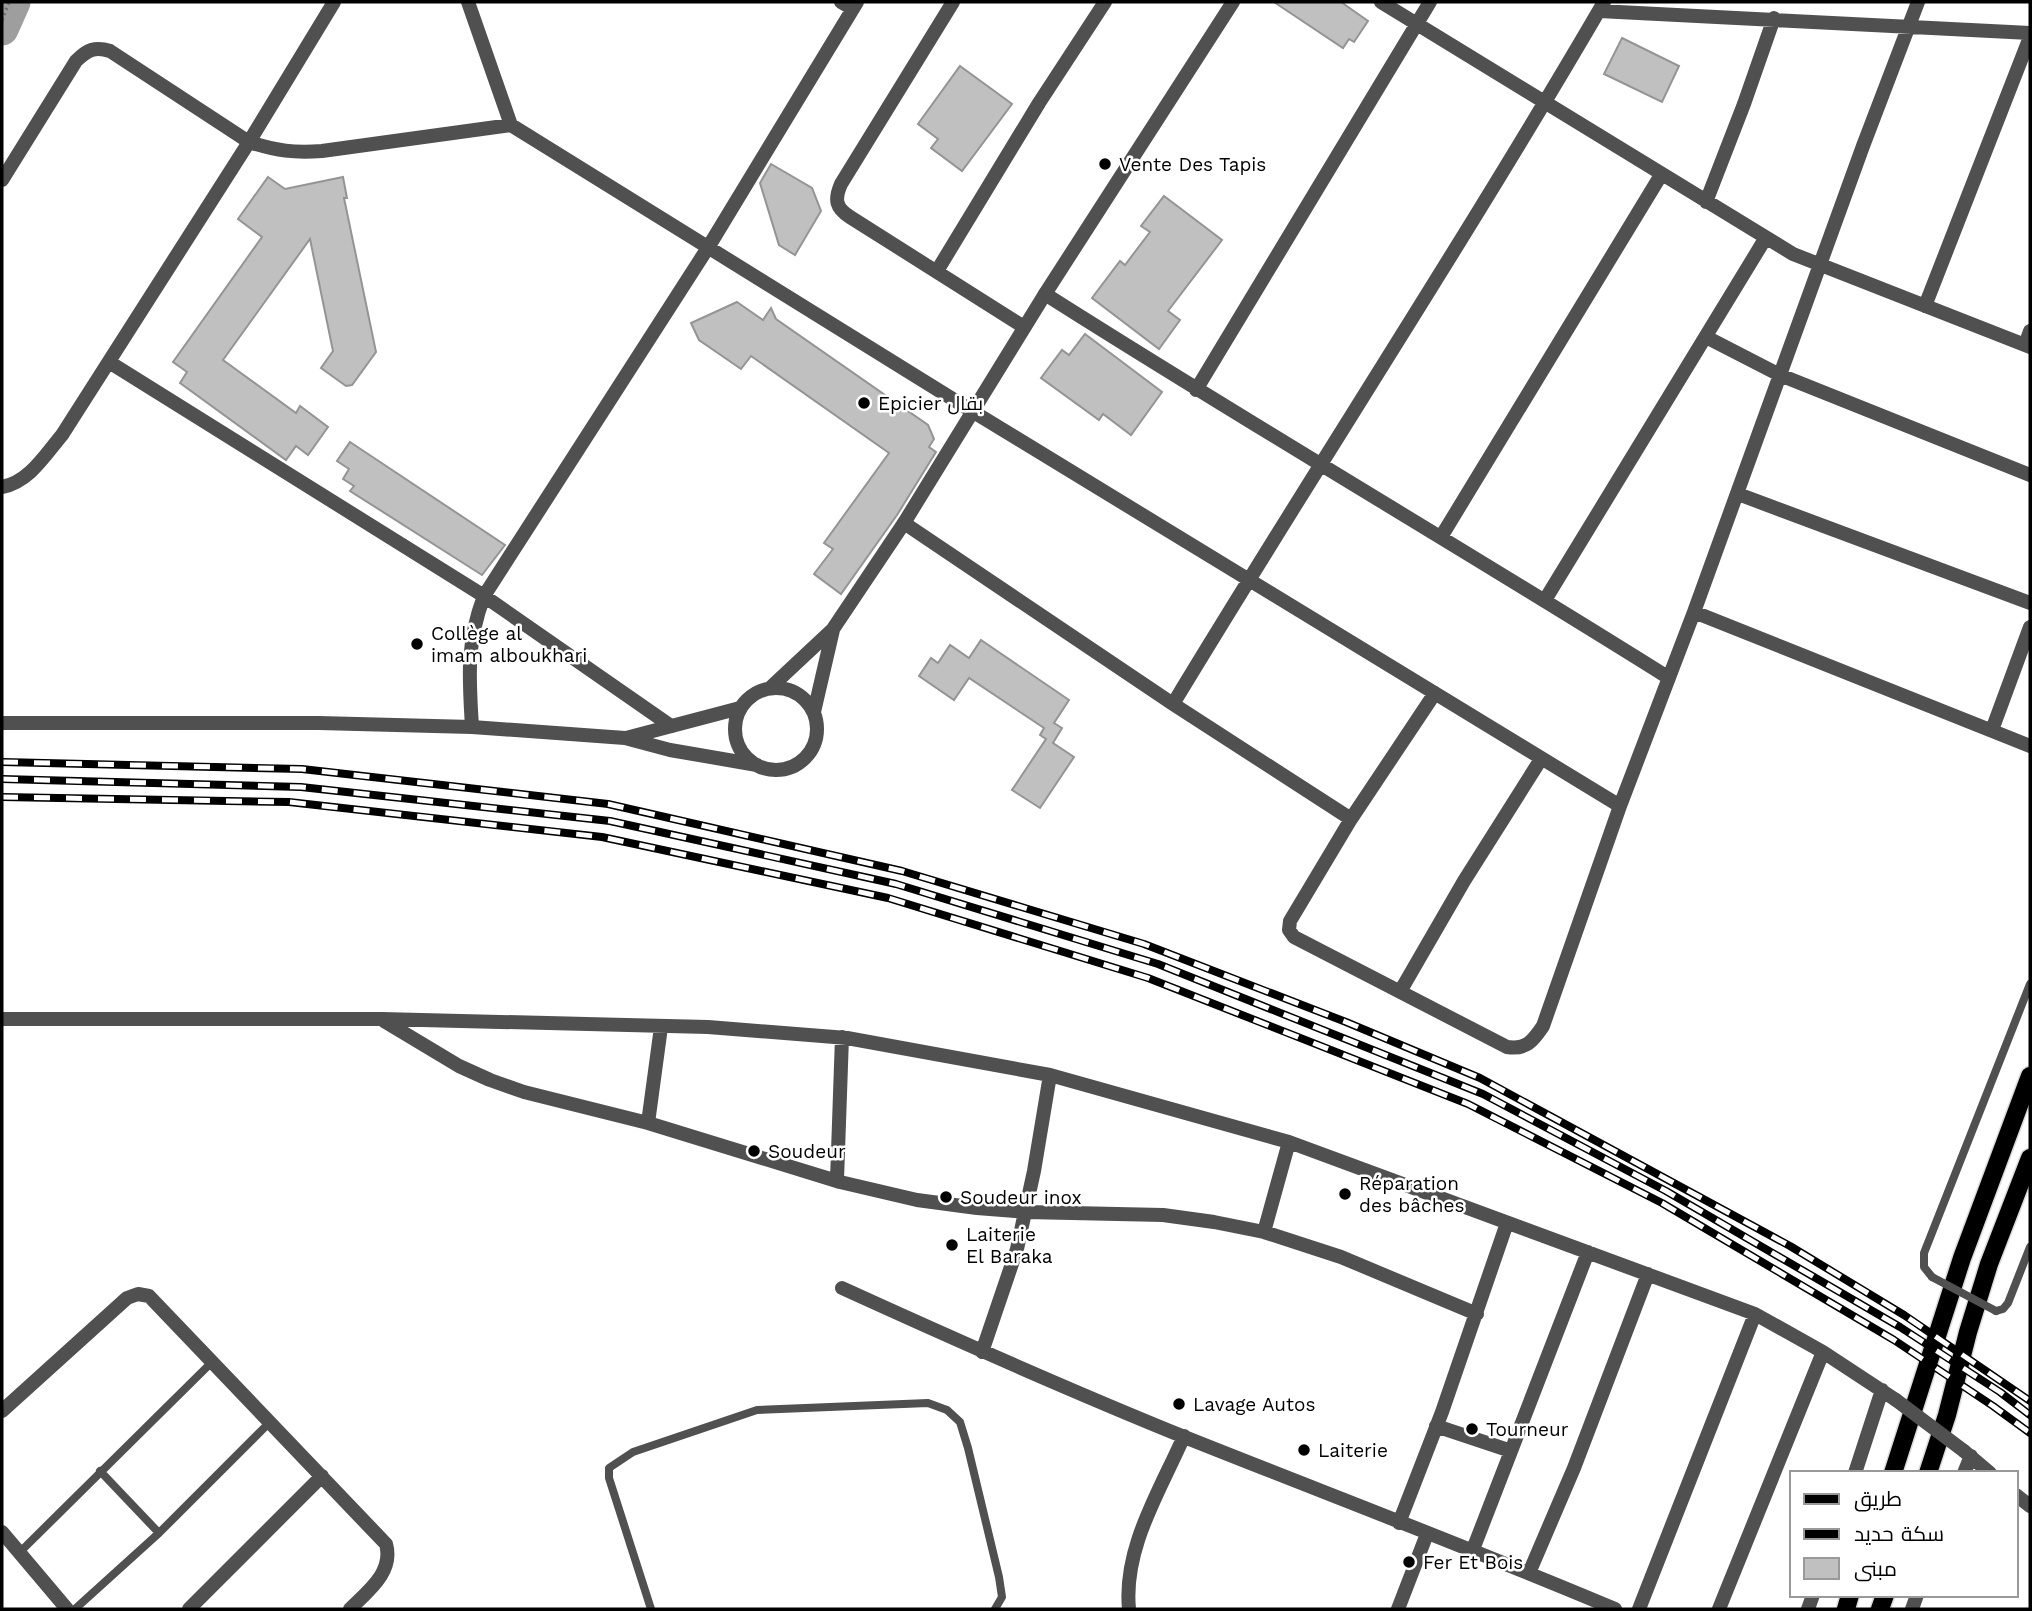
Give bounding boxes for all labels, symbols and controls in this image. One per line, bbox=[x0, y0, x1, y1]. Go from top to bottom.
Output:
place label: Vente Des Tapis bbox=[1119, 153, 1266, 176]
marker: Vente Des Tapis bbox=[1097, 156, 1113, 172]
place label: Epicier بقال bbox=[878, 392, 983, 415]
marker: Epicier بقال bbox=[856, 395, 872, 411]
place label: Collège al imam alboukhari bbox=[431, 622, 587, 667]
marker: Collège al imam alboukhari bbox=[409, 636, 425, 652]
place label: Soudeur bbox=[768, 1140, 846, 1163]
marker: Soudeur bbox=[746, 1143, 762, 1159]
place label: Réparation des bâches bbox=[1359, 1172, 1464, 1217]
place label: Soudeur inox bbox=[960, 1186, 1082, 1209]
marker: Réparation des bâches bbox=[1337, 1186, 1353, 1202]
marker: Soudeur inox bbox=[938, 1189, 954, 1205]
place label: Laiterie El Baraka bbox=[966, 1223, 1053, 1268]
marker: Laiterie El Baraka bbox=[944, 1237, 960, 1253]
place label: Lavage Autos bbox=[1193, 1393, 1315, 1416]
marker: Lavage Autos bbox=[1171, 1396, 1187, 1412]
place label: Tourneur bbox=[1486, 1418, 1569, 1441]
marker: Tourneur bbox=[1464, 1421, 1480, 1437]
place label: Laiterie bbox=[1318, 1439, 1388, 1462]
marker: Laiterie bbox=[1296, 1442, 1312, 1458]
legend bbox=[1790, 1471, 2018, 1597]
text: طريق bbox=[1854, 1486, 1902, 1512]
text: سكة حديد bbox=[1854, 1521, 1944, 1546]
place label: Fer Et Bois bbox=[1423, 1551, 1523, 1574]
marker: Fer Et Bois bbox=[1401, 1554, 1417, 1570]
text: مبنى bbox=[1854, 1556, 1897, 1582]

